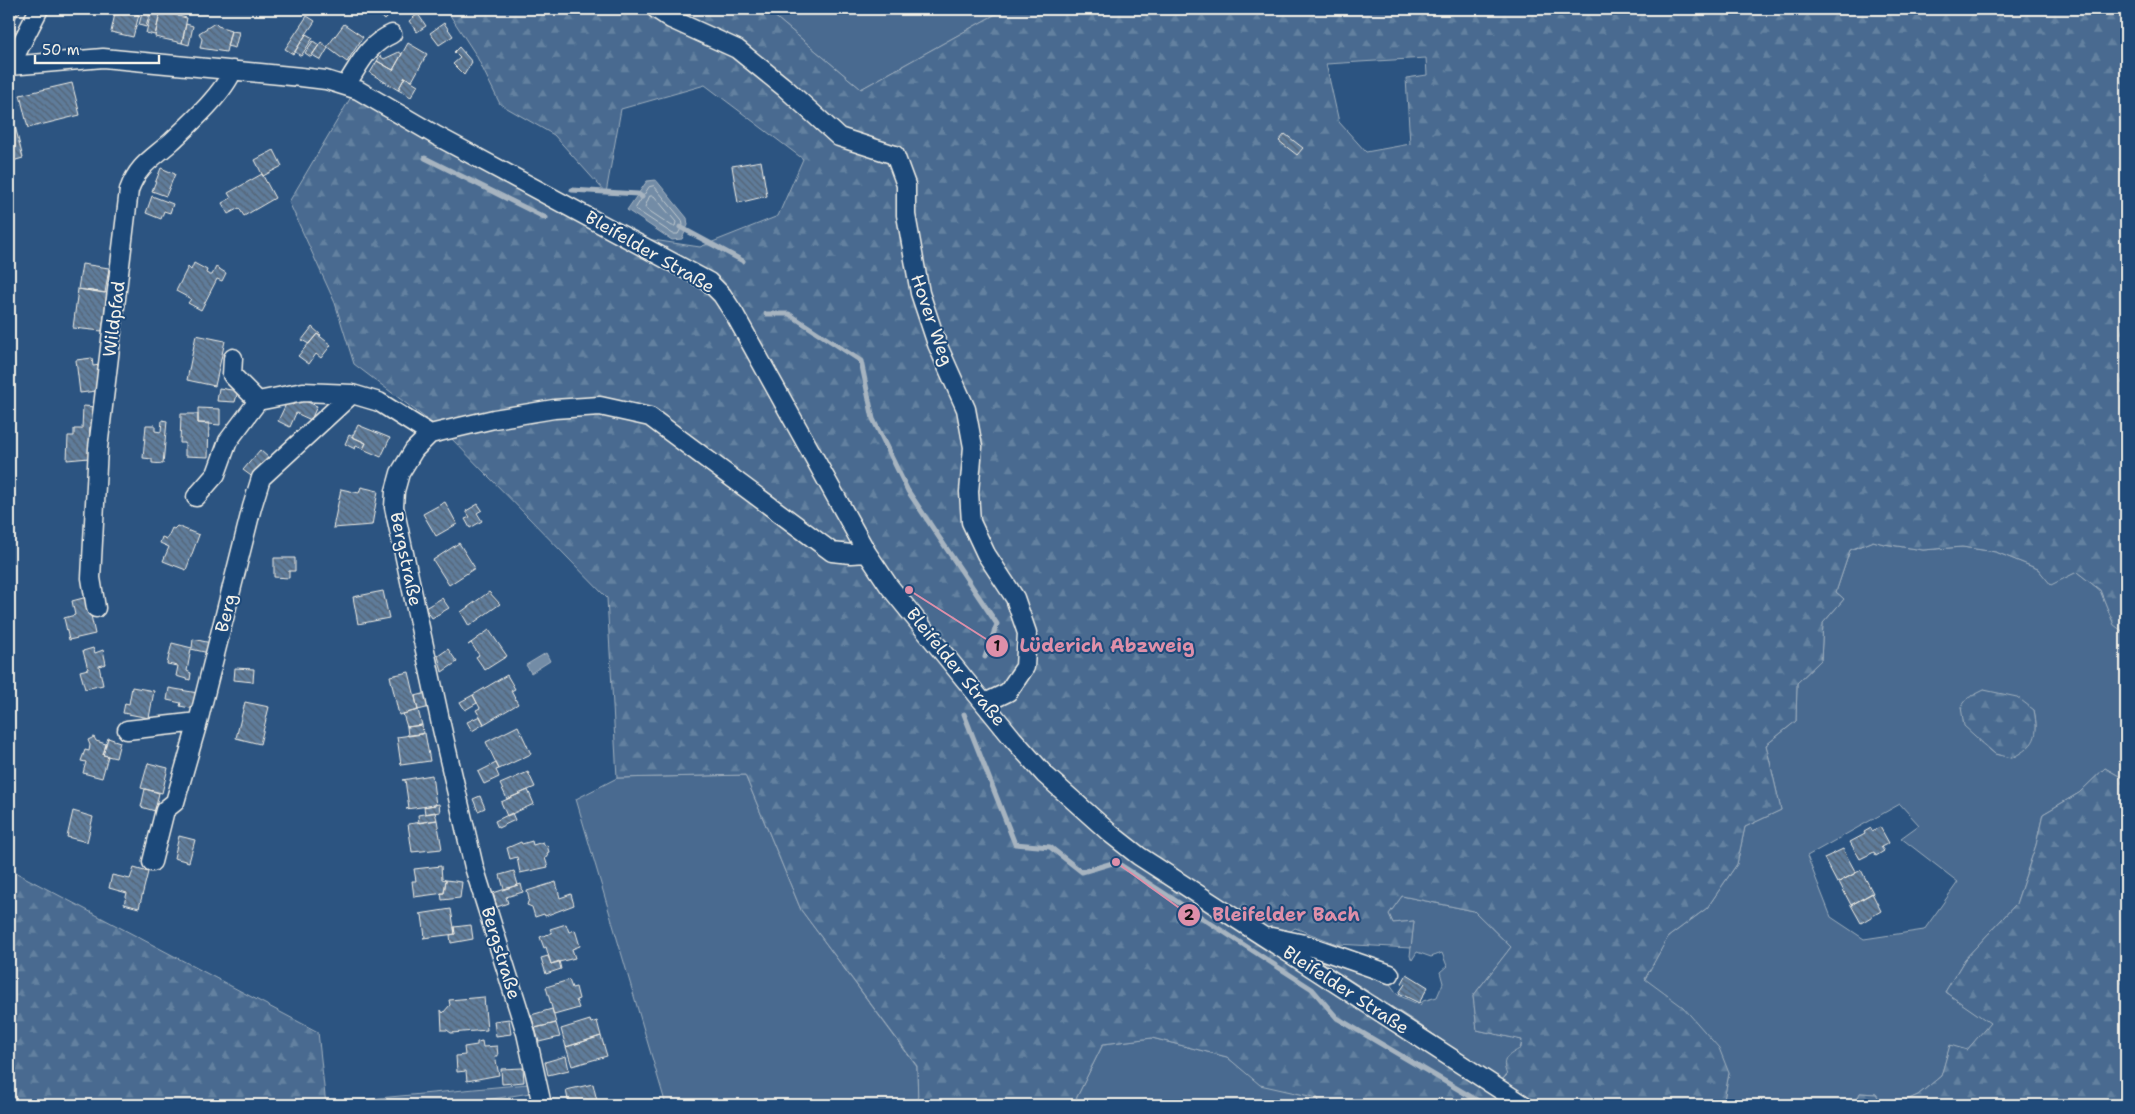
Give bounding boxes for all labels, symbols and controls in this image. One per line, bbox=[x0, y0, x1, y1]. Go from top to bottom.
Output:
scale bar bbox=[35, 32, 159, 64]
text: 50 m bbox=[42, 40, 80, 60]
street label: Bleifelder Straße bbox=[581, 205, 719, 299]
street label: Hover Weg bbox=[905, 271, 959, 369]
street label: Wildpfad bbox=[97, 279, 131, 359]
street label: Bergstraße bbox=[384, 510, 428, 608]
street label: Berg bbox=[210, 591, 242, 635]
street label: Bleifelder Straße bbox=[901, 603, 1011, 731]
callout: Lüderich Abzweig bbox=[984, 629, 1204, 663]
text: Lüderich Abzweig bbox=[1020, 633, 1194, 658]
text: 1 bbox=[994, 636, 1001, 656]
callout: Bleifelder Bach bbox=[1177, 898, 1370, 932]
text: Bleifelder Bach bbox=[1212, 902, 1360, 927]
street label: Bergstraße bbox=[476, 904, 526, 1002]
text: 2 bbox=[1184, 905, 1195, 925]
street label: Bleifelder Straße bbox=[1278, 940, 1414, 1040]

